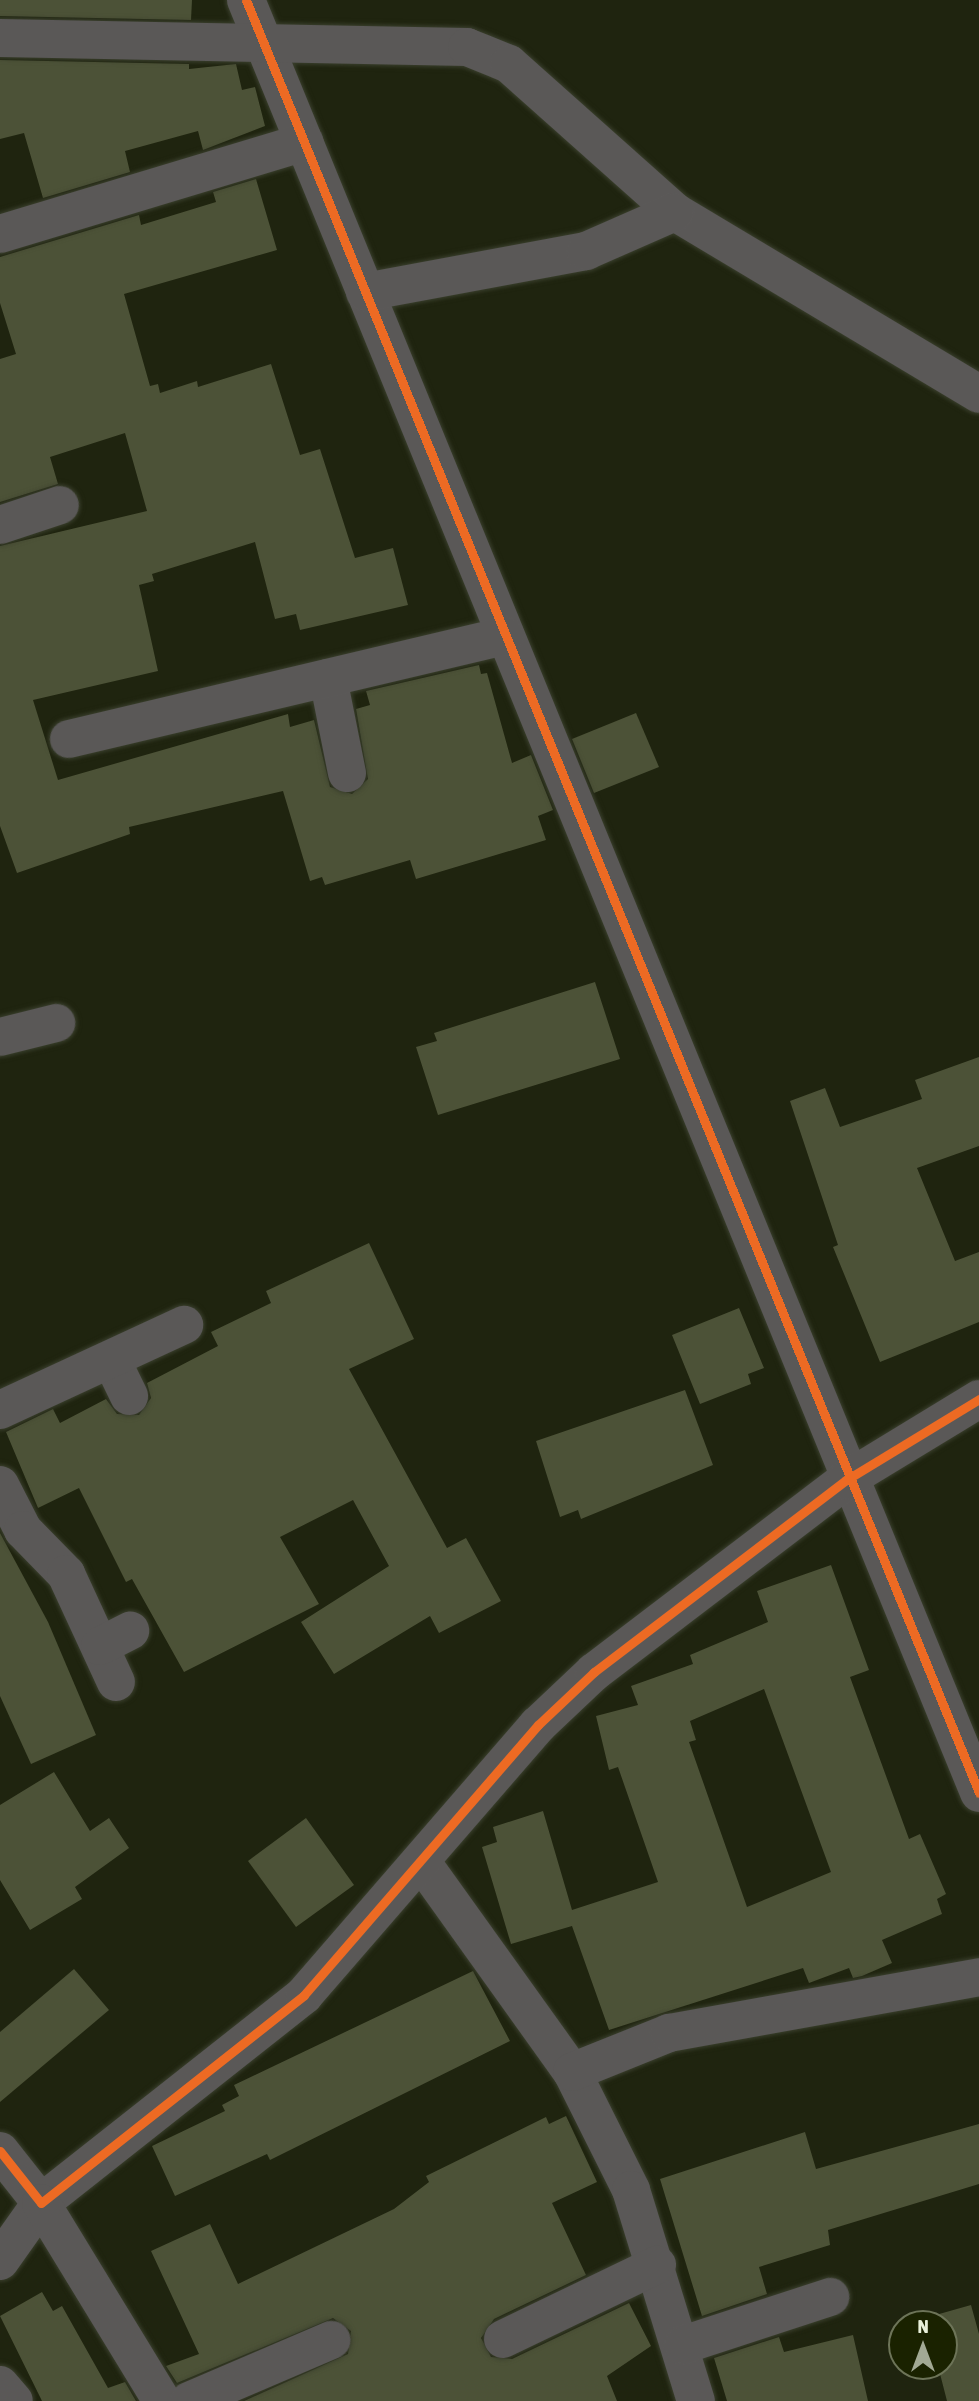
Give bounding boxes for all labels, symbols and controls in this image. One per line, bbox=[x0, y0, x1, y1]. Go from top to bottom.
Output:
north arrow bbox=[888, 2310, 958, 2380]
text: N bbox=[917, 2315, 929, 2337]

